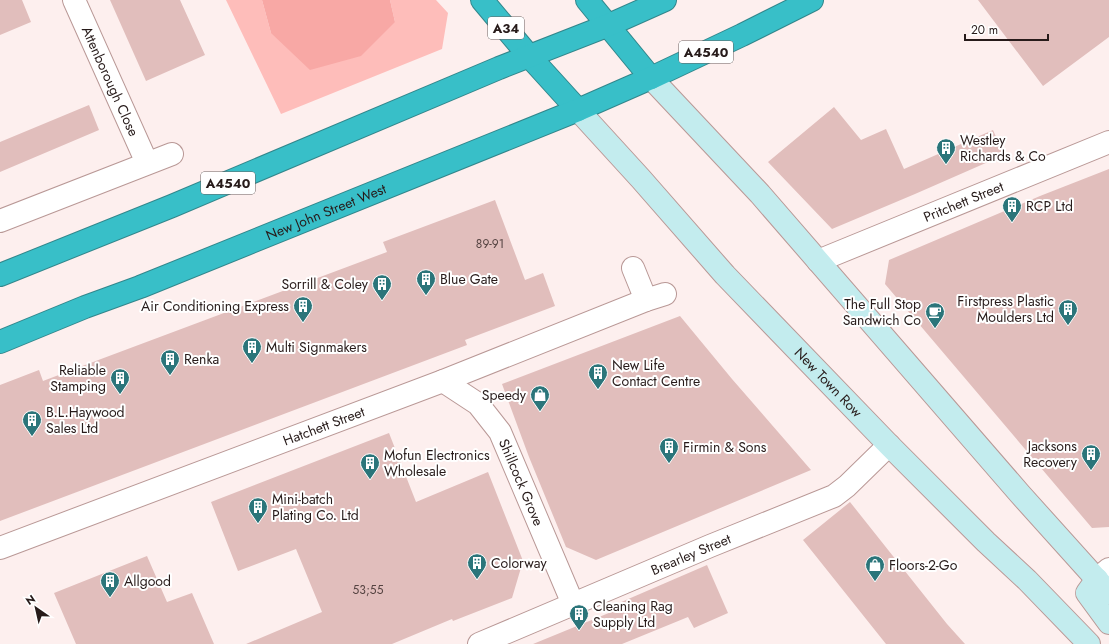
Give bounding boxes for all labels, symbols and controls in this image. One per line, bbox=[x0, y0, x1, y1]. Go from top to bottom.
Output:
scale bar bbox=[965, 16, 1048, 42]
road number: A34 bbox=[488, 17, 524, 39]
text: 20 m bbox=[971, 21, 998, 39]
street label: Attenborough Close bbox=[77, 23, 144, 139]
road number: A4540 bbox=[679, 41, 733, 63]
place label: Westley Richards & Co bbox=[960, 130, 1046, 166]
building icon: Westley Richards & Co bbox=[935, 137, 957, 165]
road number: A4540 bbox=[201, 172, 255, 194]
street label: Pritchett Street bbox=[920, 176, 1007, 227]
street label: New John Street West bbox=[263, 178, 390, 245]
building icon: RCP Ltd bbox=[1001, 195, 1023, 223]
place label: RCP Ltd bbox=[1026, 196, 1073, 216]
house number: 89-91 bbox=[476, 235, 504, 253]
building icon: Blue Gate bbox=[415, 268, 437, 296]
place label: Blue Gate bbox=[440, 269, 498, 289]
building icon: Sorrill & Coley bbox=[371, 273, 393, 301]
place label: Sorrill & Coley bbox=[282, 274, 369, 294]
place label: Firstpress Plastic Moulders Ltd bbox=[957, 291, 1054, 327]
place label: The Full Stop Sandwich Co bbox=[843, 294, 921, 330]
building icon: Air Conditioning Express bbox=[292, 295, 314, 323]
place label: Air Conditioning Express bbox=[141, 296, 289, 316]
building icon: Firstpress Plastic Moulders Ltd bbox=[1057, 298, 1079, 326]
cafe icon: The Full Stop Sandwich Co bbox=[924, 301, 946, 329]
building icon: Multi Signmakers bbox=[241, 336, 263, 364]
place label: Multi Signmakers bbox=[266, 337, 367, 357]
street label: New Town Row bbox=[790, 343, 867, 422]
building icon: Renka bbox=[159, 348, 181, 376]
place label: Renka bbox=[184, 349, 219, 369]
place label: New Life Contact Centre bbox=[612, 355, 700, 391]
place label: Reliable Stamping bbox=[50, 360, 106, 396]
building icon: New Life Contact Centre bbox=[587, 362, 609, 390]
building icon: Reliable Stamping bbox=[109, 367, 131, 395]
shop icon: Speedy bbox=[529, 384, 551, 412]
place label: Speedy bbox=[482, 385, 527, 405]
street label: Hatchett Street bbox=[280, 401, 368, 450]
place label: B.L.Haywood Sales Ltd bbox=[46, 402, 125, 438]
building icon: B.L.Haywood Sales Ltd bbox=[21, 409, 43, 437]
street label: Shillcock Grove bbox=[494, 436, 549, 529]
building icon: Firmin & Sons bbox=[658, 436, 680, 464]
place label: Jacksons Recovery bbox=[1023, 436, 1078, 472]
place label: Firmin & Sons bbox=[683, 437, 767, 457]
building icon: Jacksons Recovery bbox=[1080, 443, 1102, 471]
place label: Mofun Electronics Wholesale bbox=[384, 445, 490, 481]
building icon: Mofun Electronics Wholesale bbox=[359, 452, 381, 480]
place label: Mini-batch Plating Co. Ltd bbox=[272, 489, 359, 525]
building icon: Mini-batch Plating Co. Ltd bbox=[247, 496, 269, 524]
street label: Brearley Street bbox=[648, 528, 734, 580]
building icon: Colorway bbox=[466, 552, 488, 580]
place label: Colorway bbox=[491, 553, 548, 573]
shop icon: Floors-2-Go bbox=[864, 554, 886, 582]
place label: Floors-2-Go bbox=[889, 555, 958, 575]
building icon: Allgood bbox=[99, 570, 121, 598]
place label: Allgood bbox=[124, 571, 171, 591]
house number: 53;55 bbox=[353, 581, 384, 599]
north arrow bbox=[16, 588, 56, 628]
text: N bbox=[22, 591, 39, 609]
place label: Cleaning Rag Supply Ltd bbox=[593, 596, 673, 632]
building icon: Cleaning Rag Supply Ltd bbox=[568, 603, 590, 631]

